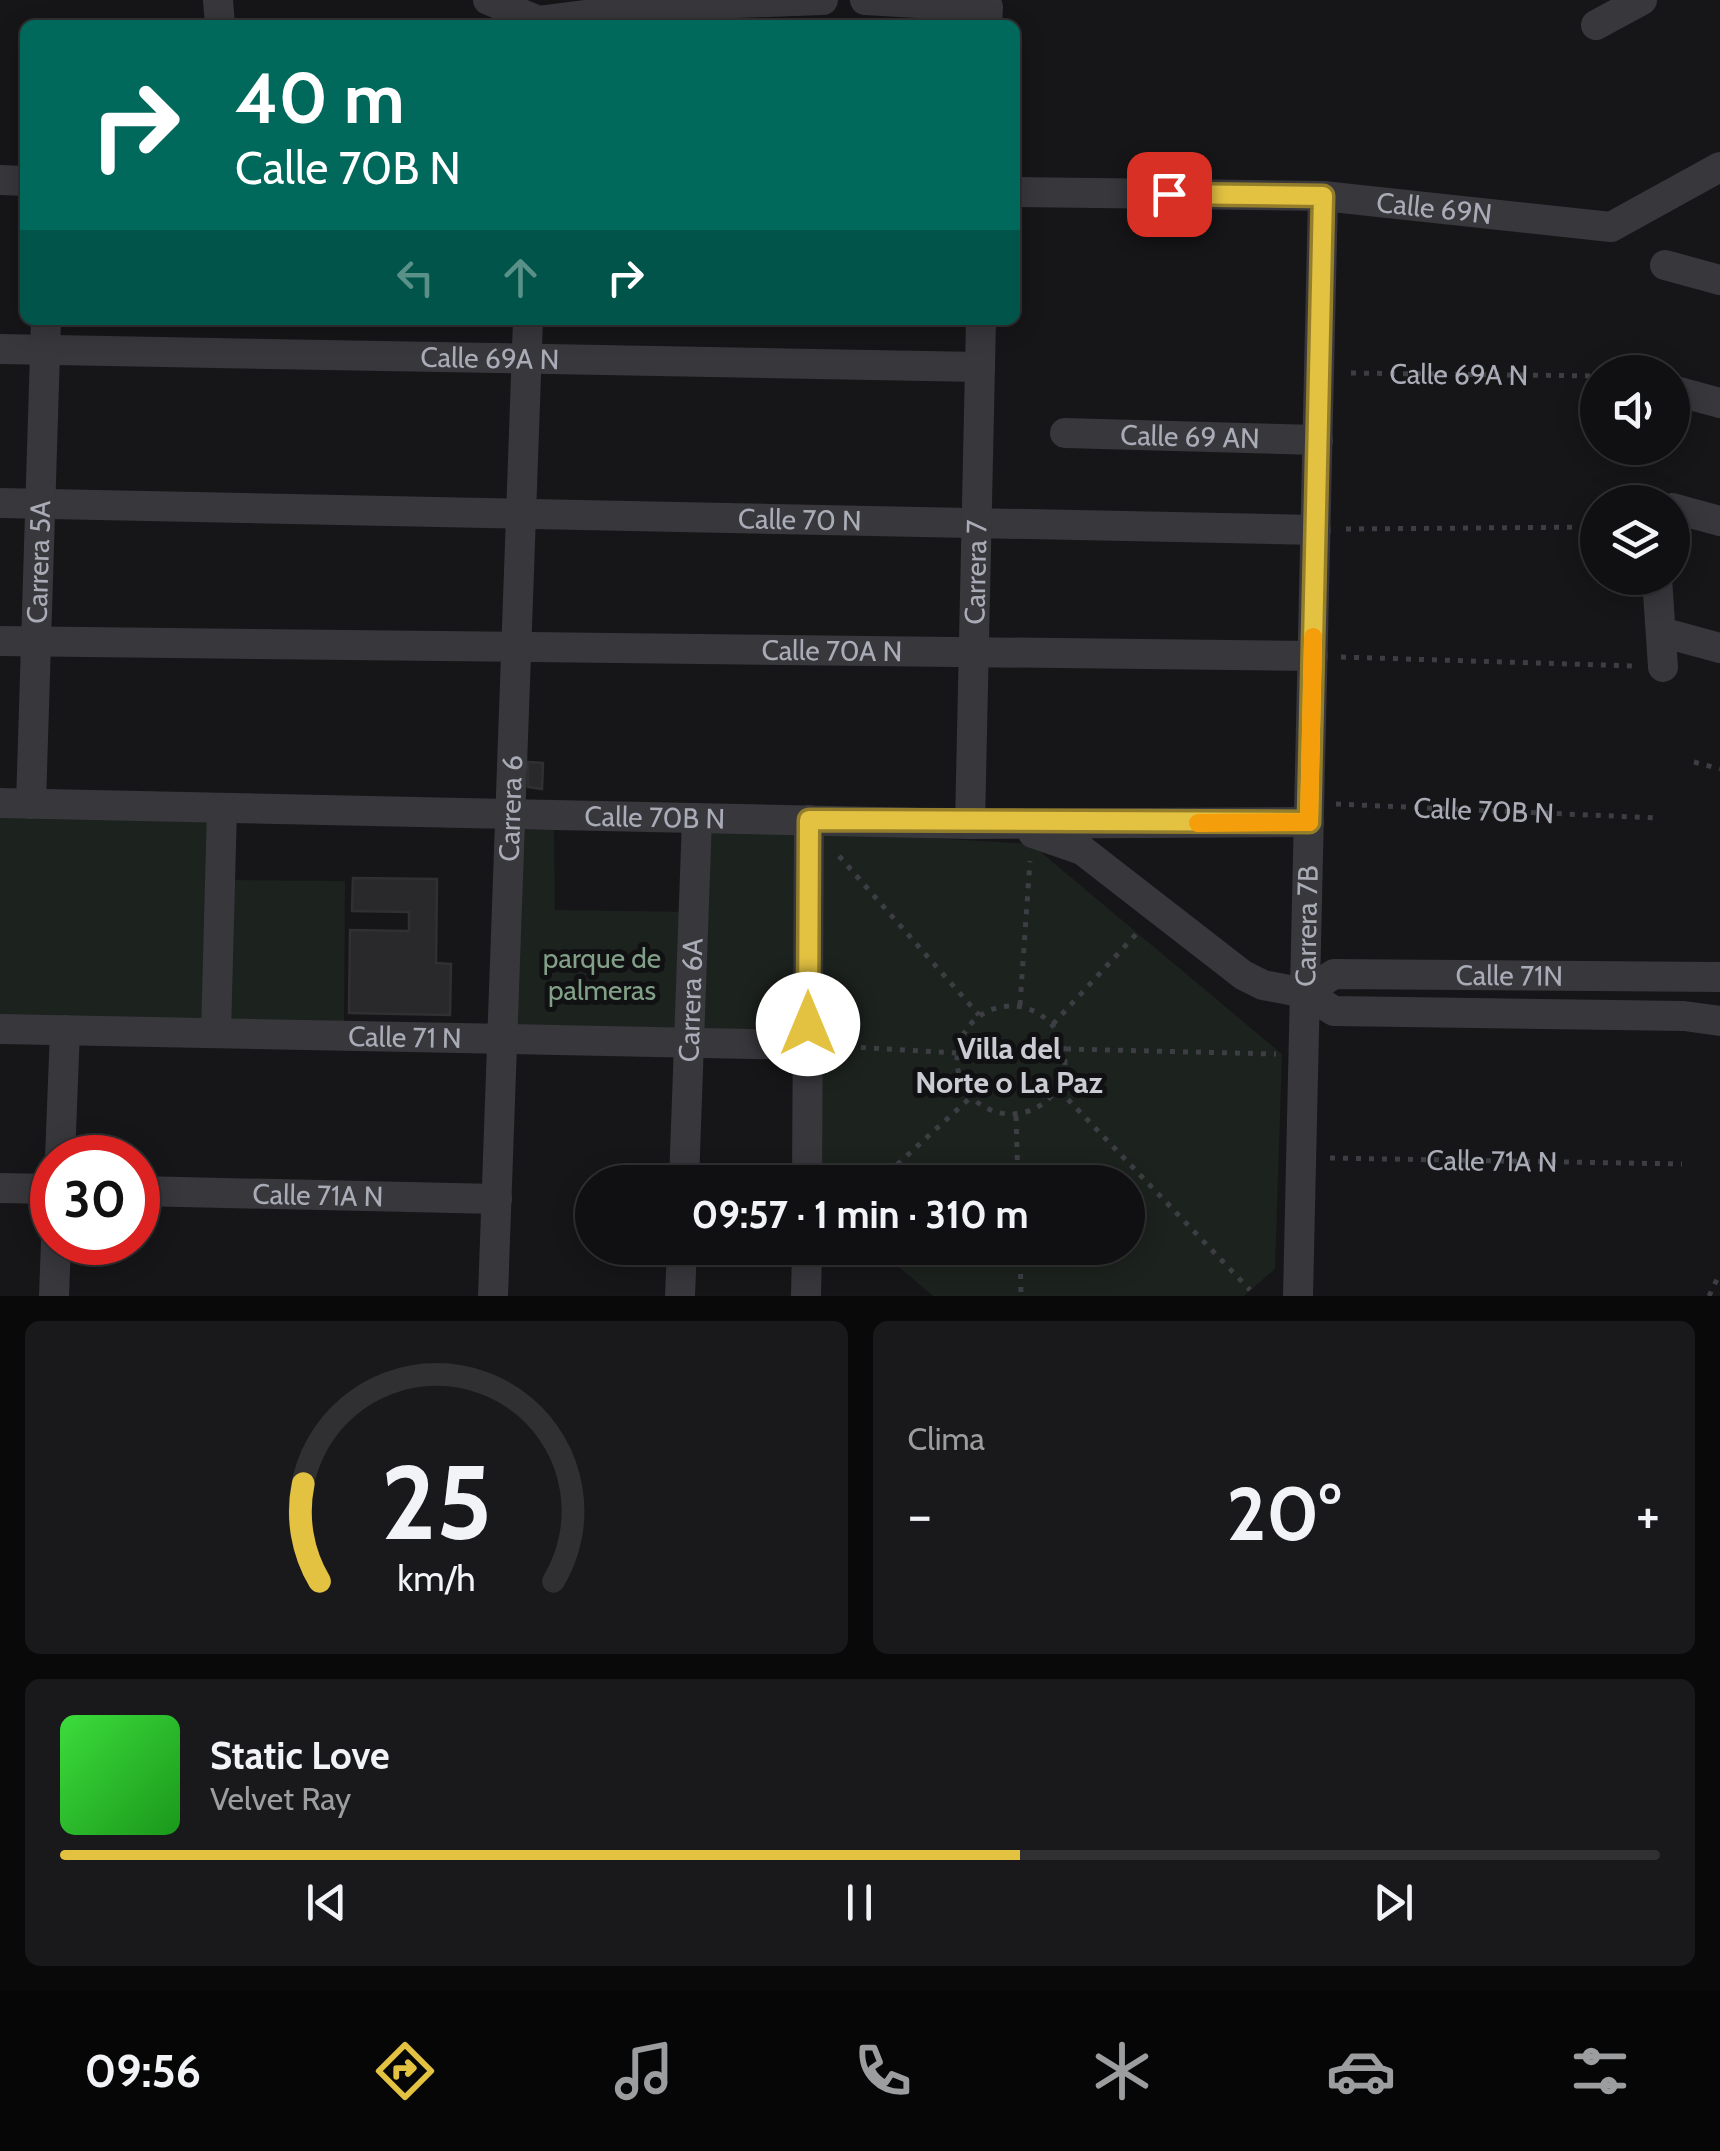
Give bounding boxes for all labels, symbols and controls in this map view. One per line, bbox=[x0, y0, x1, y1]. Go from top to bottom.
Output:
text: 40 m bbox=[235, 55, 404, 141]
icon: right bbox=[70, 60, 200, 190]
text: Calle 70B N bbox=[235, 141, 461, 195]
pin bbox=[1127, 152, 1212, 237]
icon: arrive bbox=[1142, 167, 1197, 222]
street label: Calle 69N bbox=[1375, 185, 1494, 231]
icon: left bbox=[388, 250, 443, 305]
icon: ahead bbox=[493, 250, 548, 305]
icon: right bbox=[598, 250, 653, 305]
street label: Calle 69A N bbox=[420, 340, 560, 376]
map controls bbox=[1580, 355, 1690, 595]
button: sound bbox=[1580, 355, 1690, 465]
street label: Calle 69A N bbox=[1389, 356, 1529, 392]
street label: Calle 69 AN bbox=[1120, 418, 1260, 455]
button: layers bbox=[1580, 485, 1690, 595]
street label: Carrera 5A bbox=[20, 499, 57, 624]
street label: Calle 70 N bbox=[738, 501, 862, 538]
street label: Carrera 7 bbox=[957, 519, 994, 625]
street label: Calle 70A N bbox=[761, 633, 903, 668]
street label: Carrera 6 bbox=[492, 754, 529, 862]
street label: Calle 70B N bbox=[1413, 790, 1555, 830]
street label: Calle 70B N bbox=[584, 799, 725, 836]
street label: Carrera 7B bbox=[1288, 865, 1325, 987]
street label: Carrera 6A bbox=[671, 937, 710, 1063]
park label: parque de palmeras bbox=[543, 941, 661, 1007]
street label: Calle 71N bbox=[1455, 958, 1563, 993]
position arrow bbox=[756, 972, 860, 1076]
street label: Calle 71 N bbox=[348, 1019, 462, 1055]
district label: Villa del Norte o La Paz bbox=[915, 1030, 1103, 1101]
speed limit sign: 30 bbox=[30, 1135, 160, 1265]
street label: Calle 71A N bbox=[1426, 1143, 1558, 1179]
street label: Calle 71A N bbox=[252, 1177, 384, 1213]
text: 09:57 · 1 min · 310 m bbox=[692, 1191, 1028, 1238]
text: Clima bbox=[908, 1419, 985, 1458]
text: 25 bbox=[381, 1439, 492, 1565]
text: 20° bbox=[1227, 1468, 1341, 1559]
text: − bbox=[908, 1481, 932, 1548]
text: + bbox=[1636, 1481, 1660, 1548]
text: km/h bbox=[397, 1557, 475, 1600]
text: Static Love bbox=[210, 1732, 389, 1779]
text: Velvet Ray bbox=[210, 1779, 351, 1818]
icon: previous bbox=[299, 1875, 354, 1930]
icon: pause bbox=[832, 1875, 887, 1930]
icon: next bbox=[1366, 1875, 1421, 1930]
icon: directions bbox=[370, 2036, 440, 2106]
icon: music bbox=[609, 2036, 679, 2106]
icon: phone bbox=[848, 2036, 918, 2106]
icon: climate bbox=[1087, 2036, 1157, 2106]
icon: car bbox=[1326, 2036, 1396, 2106]
icon: filters bbox=[1565, 2036, 1635, 2106]
text: 09:56 bbox=[85, 2044, 201, 2098]

